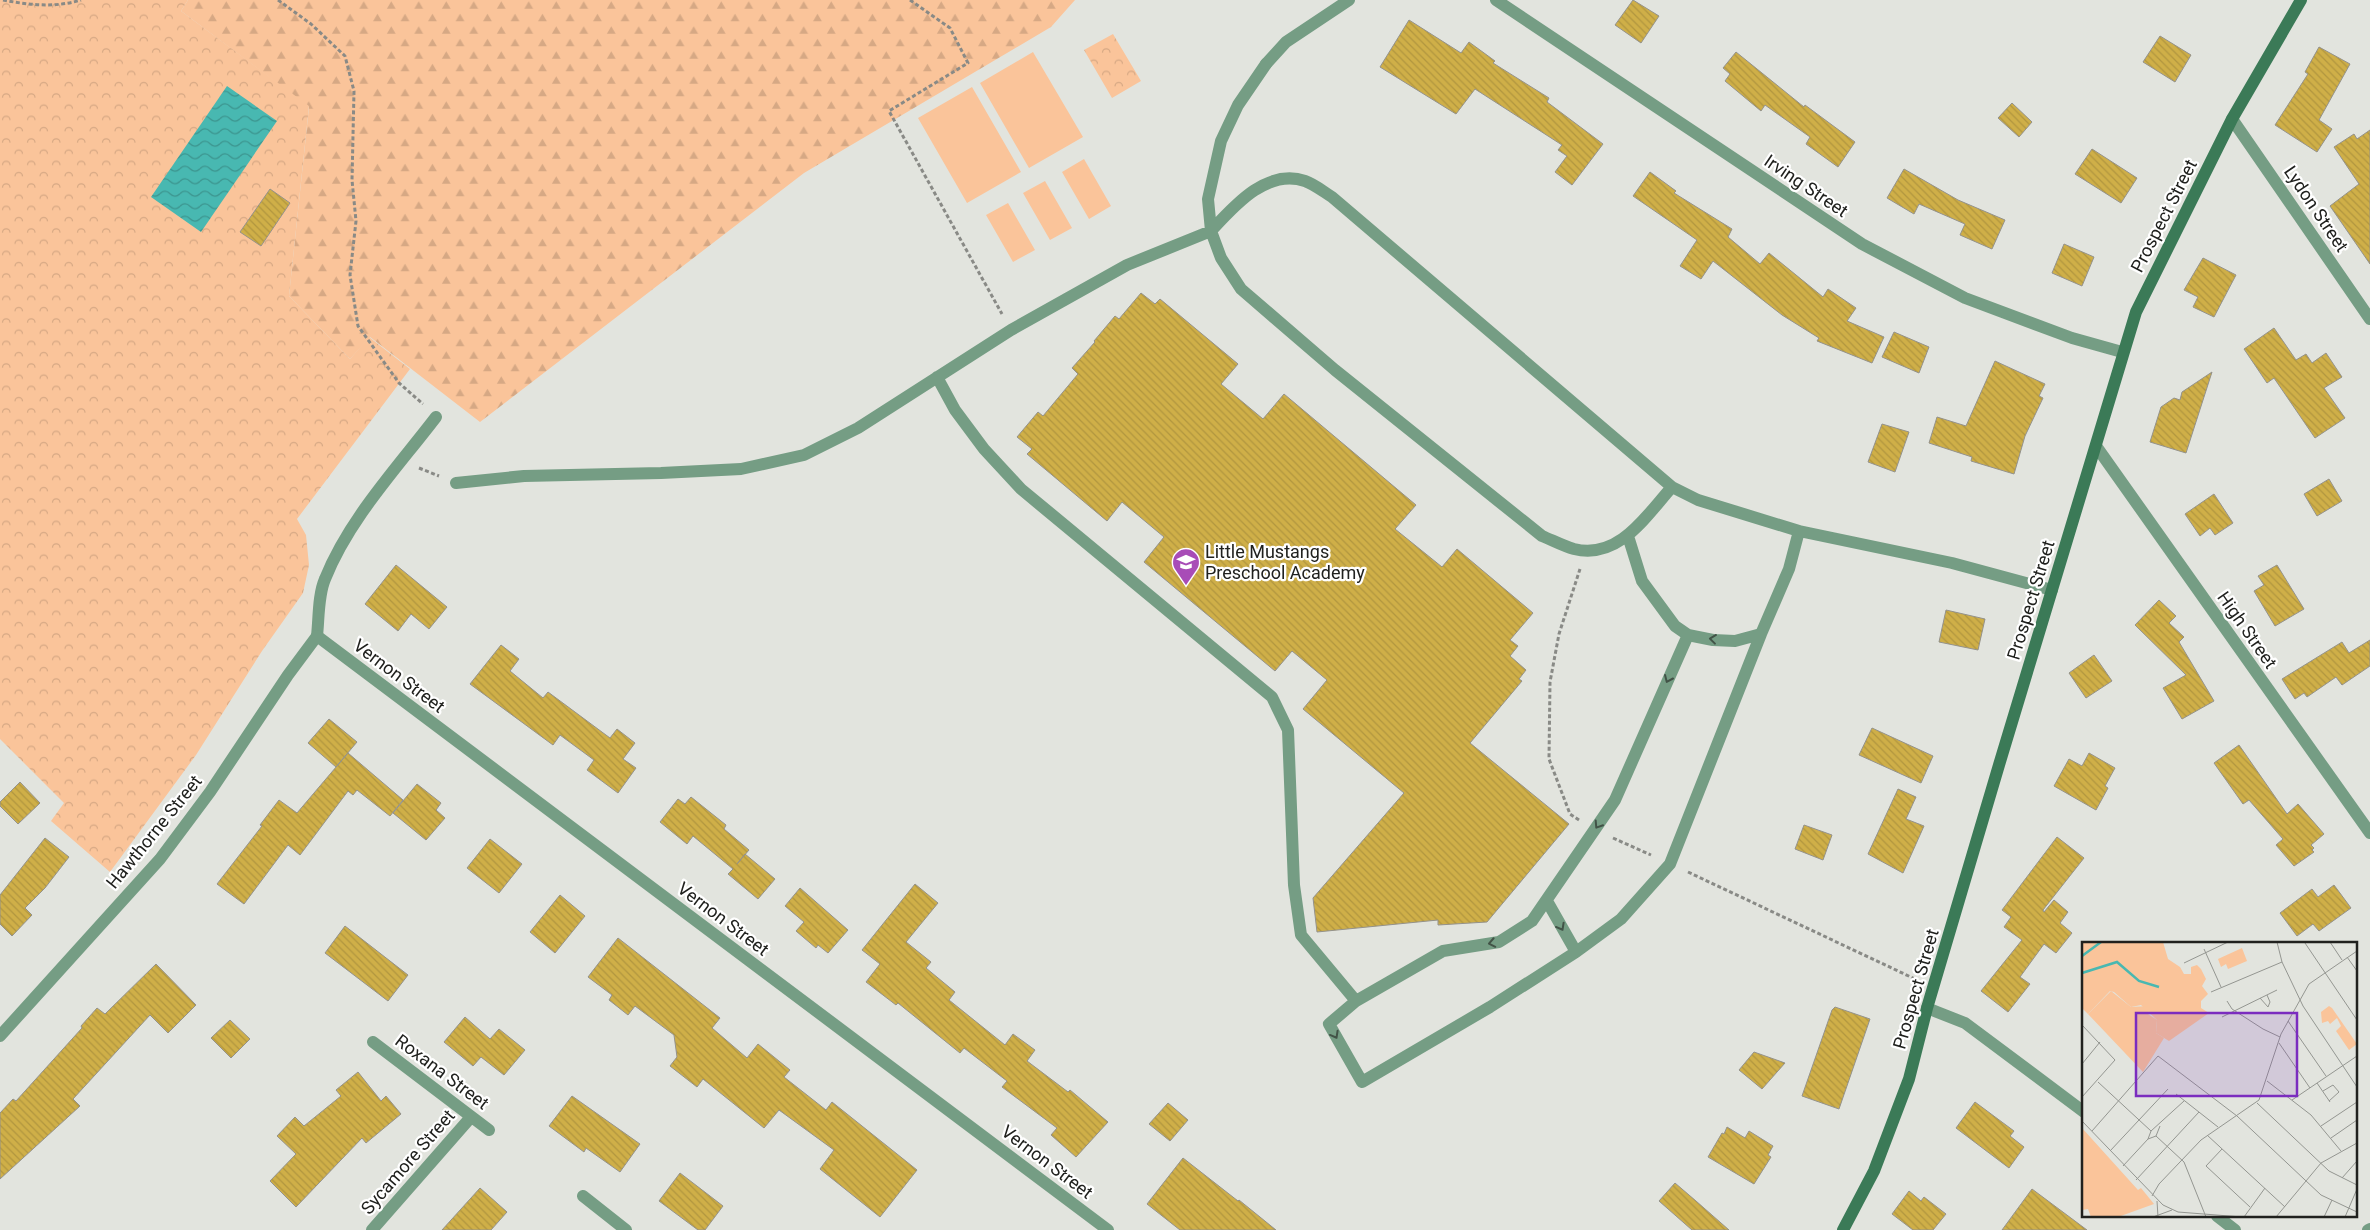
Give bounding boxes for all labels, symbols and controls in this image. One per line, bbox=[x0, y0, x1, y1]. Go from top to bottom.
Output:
street label: Irving Street bbox=[1761, 150, 1852, 221]
street label: Prospect Street bbox=[2126, 156, 2201, 276]
street label: Lydon Street bbox=[2280, 162, 2353, 256]
street label: Prospect Street bbox=[2002, 538, 2059, 662]
place label: Little Mustangs Preschool Academy bbox=[1205, 541, 1365, 583]
school or university icon: Little Mustangs Preschool Academy bbox=[1171, 547, 1201, 586]
street label: High Street bbox=[2213, 587, 2282, 672]
street label: Vernon Street bbox=[350, 634, 449, 717]
one-way arrow bbox=[1709, 634, 1717, 645]
one-way arrow bbox=[1664, 674, 1675, 683]
street label: Hawthorne Street bbox=[101, 771, 206, 893]
one-way arrow bbox=[1595, 820, 1604, 829]
street label: Vernon Street bbox=[674, 877, 773, 960]
one-way arrow bbox=[1555, 921, 1565, 930]
street label: Prospect Street bbox=[1888, 926, 1943, 1051]
one-way arrow bbox=[1487, 937, 1496, 947]
inset map bbox=[2082, 942, 2358, 1218]
one-way arrow bbox=[1329, 1029, 1339, 1038]
street label: Roxana Street bbox=[391, 1030, 493, 1114]
street label: Sycamore Street bbox=[356, 1105, 459, 1218]
street label: Vernon Street bbox=[998, 1120, 1097, 1203]

